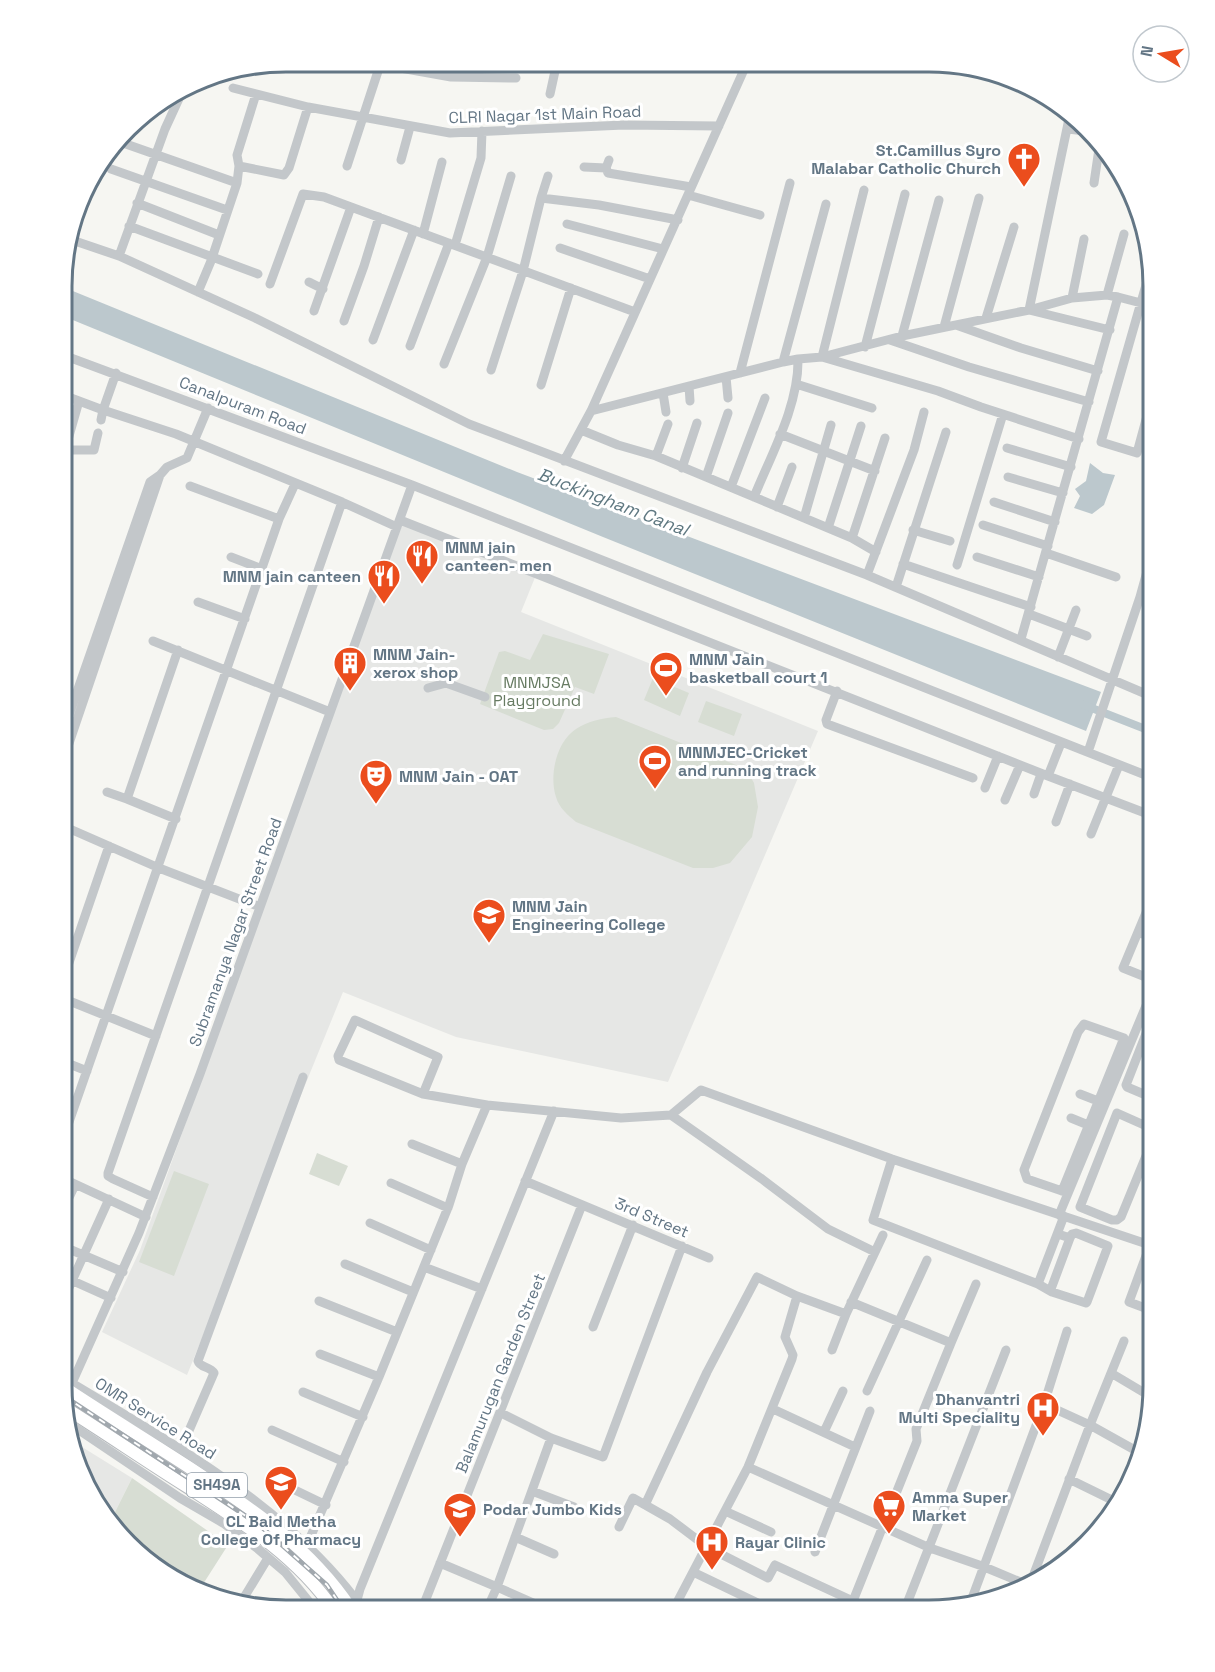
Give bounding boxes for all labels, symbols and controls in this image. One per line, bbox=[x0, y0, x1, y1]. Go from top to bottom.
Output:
north arrow bbox=[1131, 24, 1191, 84]
text: N bbox=[1135, 44, 1158, 59]
street label: CLRI Nagar 1st Main Road bbox=[448, 101, 642, 128]
place label: St.Camillus Syro Malabar Catholic Church bbox=[811, 140, 1001, 179]
church icon: St.Camillus Syro Malabar Catholic Church bbox=[1006, 141, 1042, 188]
street label: Canalpuram Road bbox=[176, 372, 309, 439]
water label: Buckingham Canal bbox=[535, 462, 694, 542]
place label: MNM jain canteen- men bbox=[445, 537, 552, 576]
restaurant icon: MNM jain canteen- men bbox=[404, 538, 440, 585]
restaurant icon: MNM jain canteen bbox=[366, 558, 402, 605]
place label: MNM jain canteen bbox=[223, 566, 361, 587]
place label: MNM Jain- xerox shop bbox=[373, 644, 458, 683]
building icon: MNM Jain- xerox shop bbox=[332, 645, 368, 692]
place label: MNM Jain basketball court 1 bbox=[689, 649, 828, 688]
sports icon: MNM Jain basketball court 1 bbox=[648, 650, 684, 697]
park label: MNMJSA Playground bbox=[493, 672, 581, 711]
place label: MNMJEC-Cricket and running track bbox=[678, 742, 817, 781]
sports icon: MNMJEC-Cricket and running track bbox=[637, 743, 673, 790]
theatre icon: MNM Jain - OAT bbox=[358, 758, 394, 805]
place label: MNM Jain - OAT bbox=[399, 766, 519, 787]
street label: Subramanya Nagar Street Road bbox=[184, 815, 287, 1050]
place label: MNM Jain Engineering College bbox=[512, 896, 666, 935]
school or university icon: MNM Jain Engineering College bbox=[471, 897, 507, 944]
street label: 3rd Street bbox=[611, 1192, 692, 1243]
street label: Balamurugan Garden Street bbox=[451, 1270, 550, 1476]
street label: OMR Service Road bbox=[91, 1373, 220, 1464]
place label: Dhanvantri Multi Speciality bbox=[898, 1389, 1020, 1428]
hospital icon: Dhanvantri Multi Speciality bbox=[1025, 1390, 1061, 1437]
school or university icon: CL Baid Metha College Of Pharmacy bbox=[263, 1464, 299, 1511]
road number: SH49A bbox=[187, 1473, 247, 1497]
place label: Amma Super Market bbox=[912, 1487, 1008, 1526]
supermarket icon: Amma Super Market bbox=[871, 1488, 907, 1535]
school or university icon: Podar Jumbo Kids bbox=[442, 1491, 478, 1538]
place label: Podar Jumbo Kids bbox=[483, 1499, 622, 1520]
place label: CL Baid Metha College Of Pharmacy bbox=[201, 1511, 361, 1550]
hospital icon: Rayar Clinic bbox=[694, 1524, 730, 1571]
place label: Rayar Clinic bbox=[735, 1532, 826, 1553]

